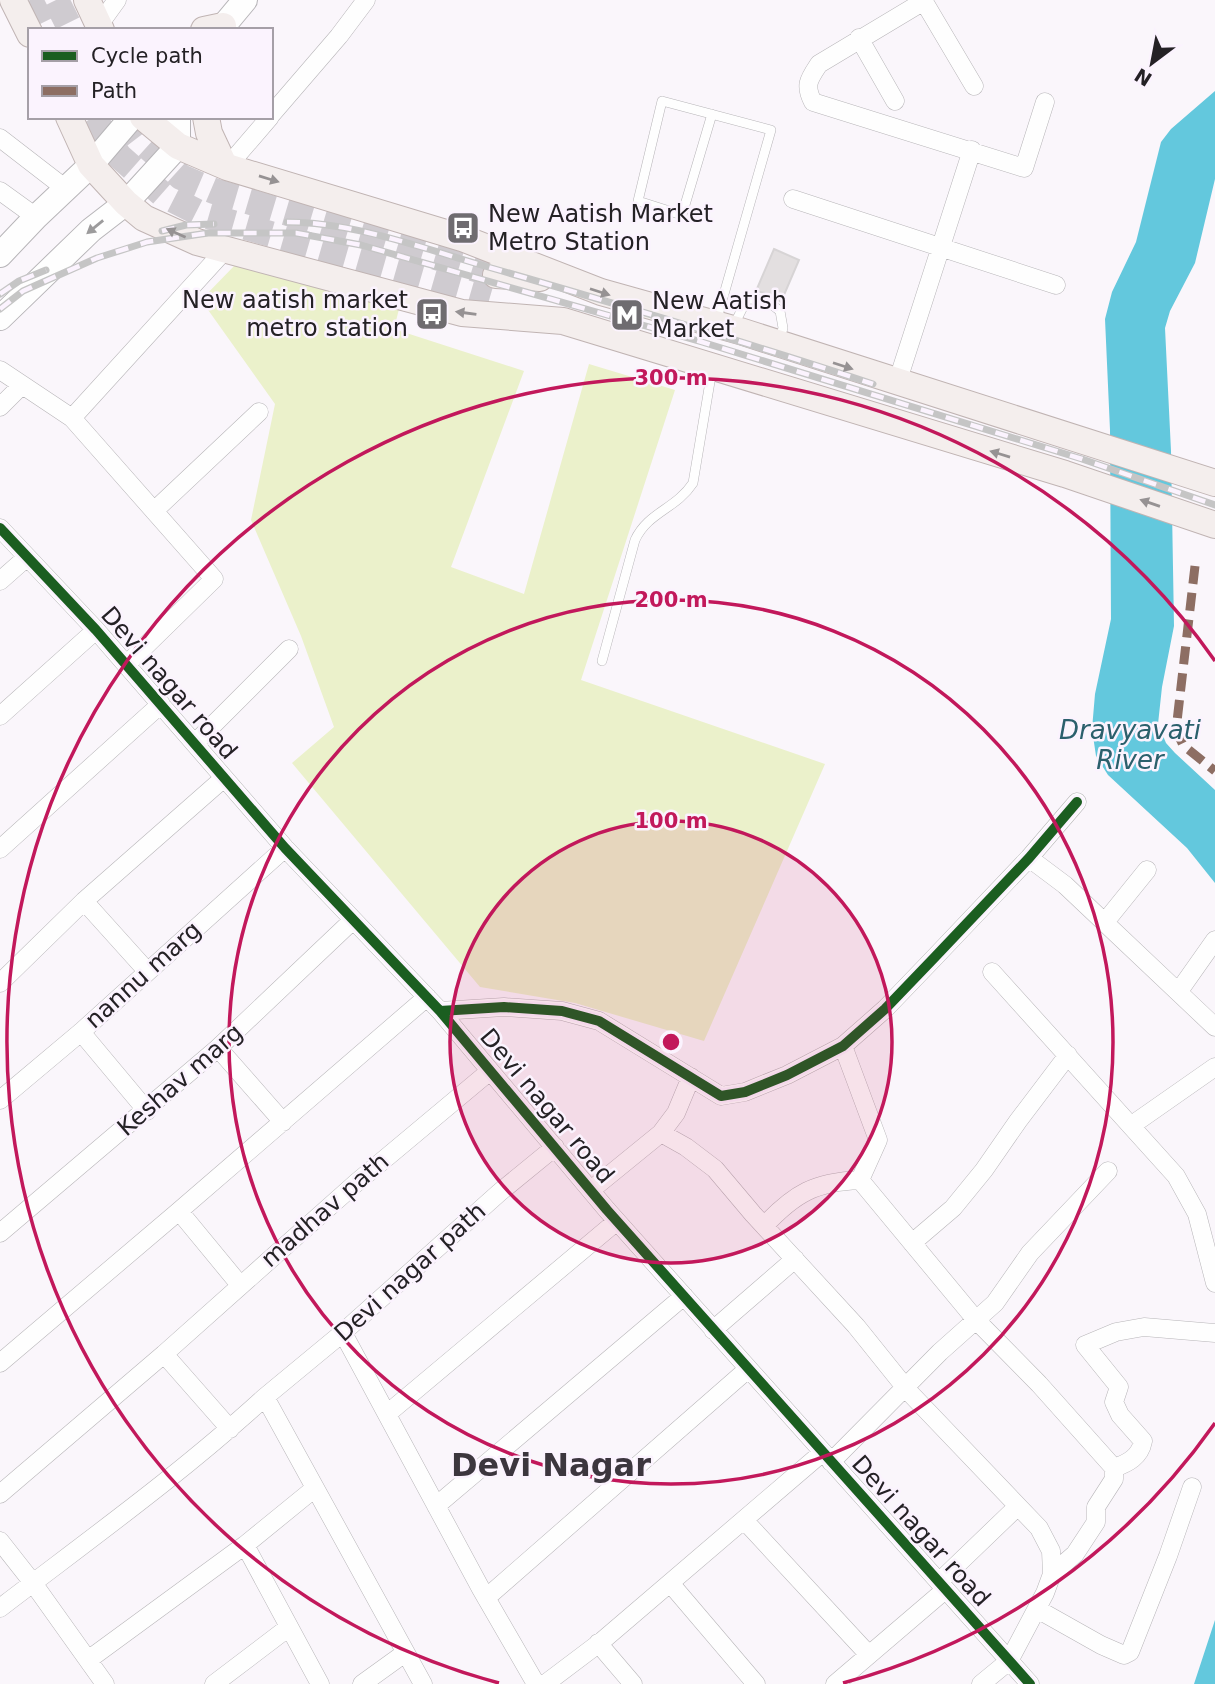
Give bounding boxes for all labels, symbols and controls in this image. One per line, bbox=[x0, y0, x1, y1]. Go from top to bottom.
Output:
legend bbox=[28, 28, 273, 119]
north arrow bbox=[1117, 28, 1187, 98]
text: Cycle path bbox=[91, 44, 203, 68]
text: N bbox=[1130, 64, 1156, 91]
text: Path bbox=[91, 79, 137, 103]
one-way arrow bbox=[258, 175, 279, 185]
place label: New Aatish Market Metro Station bbox=[488, 200, 713, 256]
bus stop icon: New Aatish Market Metro Station bbox=[444, 209, 482, 247]
one-way arrow bbox=[86, 219, 103, 234]
one-way arrow bbox=[166, 227, 186, 238]
place label: New aatish market metro station bbox=[182, 286, 408, 342]
one-way arrow bbox=[589, 287, 610, 297]
place label: New Aatish Market bbox=[652, 287, 787, 343]
bus stop icon: New aatish market metro station bbox=[413, 295, 451, 333]
metro station icon: New Aatish Market bbox=[608, 296, 646, 334]
one-way arrow bbox=[455, 307, 477, 318]
one-way arrow bbox=[833, 361, 854, 371]
text: 300 m bbox=[634, 366, 708, 390]
one-way arrow bbox=[989, 448, 1010, 458]
one-way arrow bbox=[1140, 497, 1161, 508]
text: 200 m bbox=[634, 588, 708, 612]
street label: Devi nagar road bbox=[95, 601, 243, 765]
water label: Dravyavati River bbox=[1059, 715, 1202, 775]
text: 100 m bbox=[634, 809, 708, 833]
street label: nannu marg bbox=[79, 916, 207, 1034]
street label: Keshav marg bbox=[112, 1018, 248, 1142]
street label: Devi nagar road bbox=[474, 1023, 620, 1189]
centre of rings bbox=[659, 1030, 683, 1054]
street label: madhav path bbox=[256, 1147, 394, 1273]
street label: Devi nagar path bbox=[329, 1197, 491, 1347]
district label: Devi Nagar bbox=[451, 1446, 651, 1484]
street label: Devi nagar road bbox=[846, 1450, 996, 1612]

